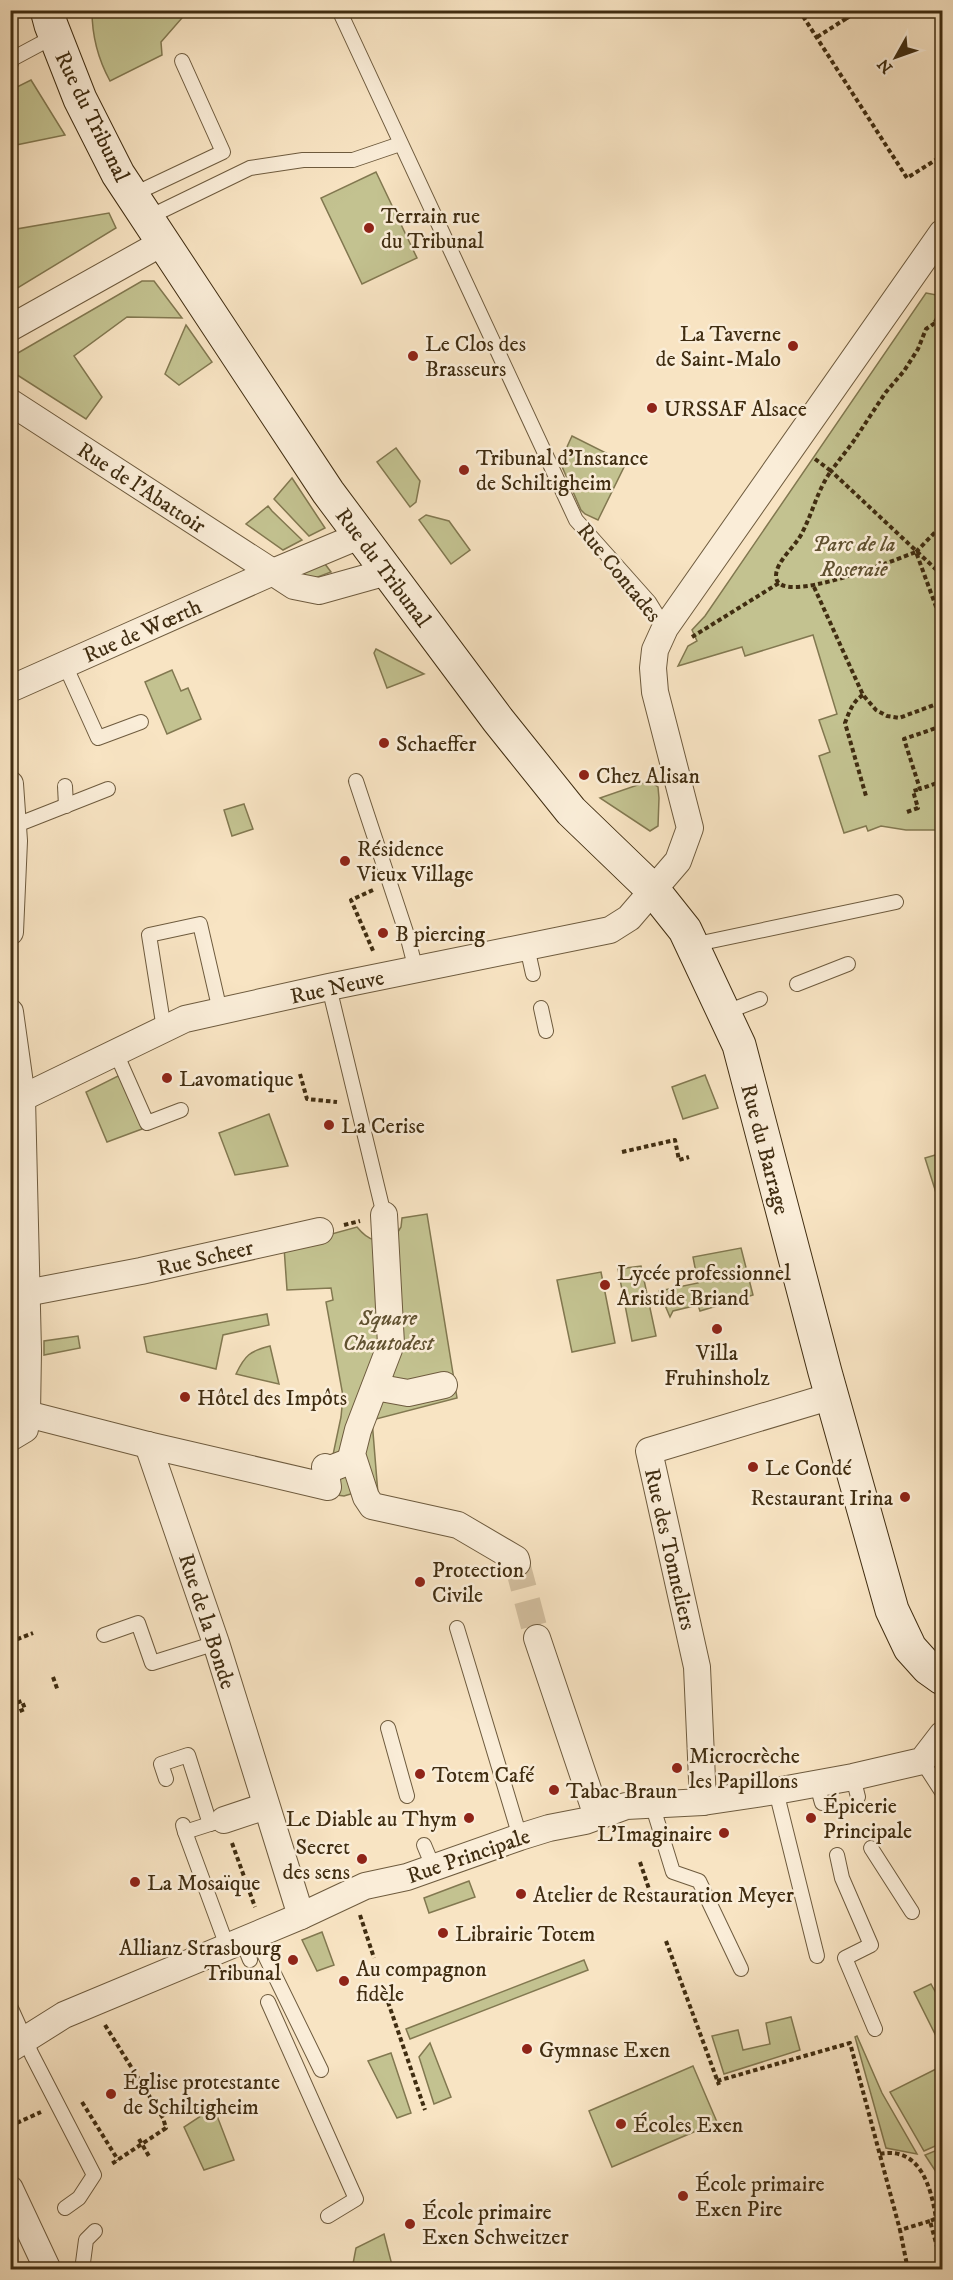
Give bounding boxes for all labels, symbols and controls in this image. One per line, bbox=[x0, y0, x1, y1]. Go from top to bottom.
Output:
north arrow bbox=[866, 27, 926, 87]
street label: Rue du Tribunal bbox=[48, 47, 135, 187]
text: N bbox=[873, 55, 897, 77]
place label: Terrain rue du Tribunal bbox=[381, 203, 484, 255]
marker: Terrain rue du Tribunal bbox=[362, 221, 376, 235]
place label: La Taverne de Saint-Malo bbox=[656, 321, 781, 373]
place label: Le Clos des Brasseurs bbox=[425, 331, 526, 383]
marker: La Taverne de Saint-Malo bbox=[786, 339, 800, 353]
marker: Le Clos des Brasseurs bbox=[406, 349, 420, 363]
place label: URSSAF Alsace bbox=[664, 396, 807, 423]
marker: URSSAF Alsace bbox=[645, 401, 659, 415]
street label: Rue de l'Abattoir bbox=[72, 437, 211, 540]
place label: Tribunal d'Instance de Schiltigheim bbox=[476, 445, 648, 497]
marker: Tribunal d'Instance de Schiltigheim bbox=[457, 463, 471, 477]
street label: Rue du Tribunal bbox=[329, 503, 437, 633]
street label: Rue Contades bbox=[571, 518, 667, 628]
park label: Parc de la Roseraie bbox=[812, 531, 896, 583]
street label: Rue de Wœrth bbox=[79, 593, 206, 669]
place label: Schaeffer bbox=[396, 731, 477, 758]
marker: Schaeffer bbox=[377, 736, 391, 750]
place label: Chez Alisan bbox=[596, 763, 700, 790]
marker: Chez Alisan bbox=[577, 768, 591, 782]
place label: Résidence Vieux Village bbox=[356, 836, 474, 888]
marker: Résidence Vieux Village bbox=[338, 854, 352, 868]
place label: B piercing bbox=[395, 921, 485, 948]
marker: B piercing bbox=[376, 926, 390, 940]
street label: Rue Neuve bbox=[288, 964, 387, 1011]
place label: Lavomatique bbox=[179, 1066, 294, 1093]
marker: Lavomatique bbox=[160, 1071, 174, 1085]
street label: Rue du Barrage bbox=[734, 1081, 795, 1218]
place label: La Cerise bbox=[341, 1113, 425, 1140]
marker: La Cerise bbox=[322, 1118, 336, 1132]
street label: Rue Scheer bbox=[155, 1234, 257, 1283]
place label: Lycée professionnel Aristide Briand bbox=[617, 1260, 791, 1312]
marker: Lycée professionnel Aristide Briand bbox=[598, 1278, 612, 1292]
park label: Square Chautodest bbox=[343, 1305, 435, 1357]
marker: Villa Fruhinsholz bbox=[710, 1322, 724, 1336]
place label: Villa Fruhinsholz bbox=[664, 1340, 770, 1392]
place label: Hôtel des Impôts bbox=[197, 1385, 347, 1412]
marker: Hôtel des Impôts bbox=[178, 1390, 192, 1404]
place label: Le Condé bbox=[765, 1455, 852, 1482]
marker: Le Condé bbox=[746, 1460, 760, 1474]
street label: Rue des Tonneliers bbox=[638, 1466, 701, 1633]
place label: Restaurant Irina bbox=[751, 1485, 894, 1512]
marker: Restaurant Irina bbox=[898, 1490, 912, 1504]
street label: Rue de la Bonde bbox=[172, 1550, 241, 1693]
place label: Protection Civile bbox=[432, 1557, 525, 1609]
marker: Protection Civile bbox=[413, 1575, 427, 1589]
place label: Microcrèche les Papillons bbox=[689, 1743, 800, 1795]
marker: Microcrèche les Papillons bbox=[670, 1761, 684, 1775]
place label: Totem Café bbox=[432, 1762, 534, 1789]
marker: Totem Café bbox=[413, 1767, 427, 1781]
place label: Tabac Braun bbox=[566, 1778, 678, 1805]
marker: Tabac Braun bbox=[547, 1783, 561, 1797]
place label: Épicerie Principale bbox=[823, 1793, 912, 1845]
place label: Le Diable au Thym bbox=[286, 1806, 457, 1833]
marker: Le Diable au Thym bbox=[462, 1811, 476, 1825]
marker: Épicerie Principale bbox=[804, 1811, 818, 1825]
place label: L'Imaginaire bbox=[597, 1821, 712, 1848]
street label: Rue Principale bbox=[403, 1823, 534, 1890]
marker: L'Imaginaire bbox=[717, 1826, 731, 1840]
place label: Secret des sens bbox=[283, 1834, 350, 1886]
marker: Secret des sens bbox=[355, 1852, 369, 1866]
place label: La Mosaïque bbox=[147, 1870, 260, 1897]
marker: La Mosaïque bbox=[128, 1875, 142, 1889]
place label: Atelier de Restauration Meyer bbox=[533, 1882, 795, 1909]
marker: Atelier de Restauration Meyer bbox=[514, 1887, 528, 1901]
place label: Librairie Totem bbox=[455, 1921, 595, 1948]
marker: Librairie Totem bbox=[436, 1926, 450, 1940]
place label: Allianz Strasbourg Tribunal bbox=[119, 1935, 281, 1987]
marker: Allianz Strasbourg Tribunal bbox=[286, 1953, 300, 1967]
place label: Au compagnon fidèle bbox=[356, 1956, 487, 2008]
marker: Au compagnon fidèle bbox=[337, 1974, 351, 1988]
place label: Gymnase Exen bbox=[539, 2037, 671, 2064]
marker: Gymnase Exen bbox=[520, 2042, 534, 2056]
place label: Église protestante de Schiltigheim bbox=[123, 2069, 280, 2121]
marker: Église protestante de Schiltigheim bbox=[104, 2087, 118, 2101]
place label: Écoles Exen bbox=[633, 2112, 744, 2139]
marker: Écoles Exen bbox=[614, 2117, 628, 2131]
place label: École primaire Exen Pire bbox=[695, 2171, 825, 2223]
marker: École primaire Exen Pire bbox=[676, 2189, 690, 2203]
place label: École primaire Exen Schweitzer bbox=[422, 2199, 569, 2251]
marker: École primaire Exen Schweitzer bbox=[403, 2217, 417, 2231]

